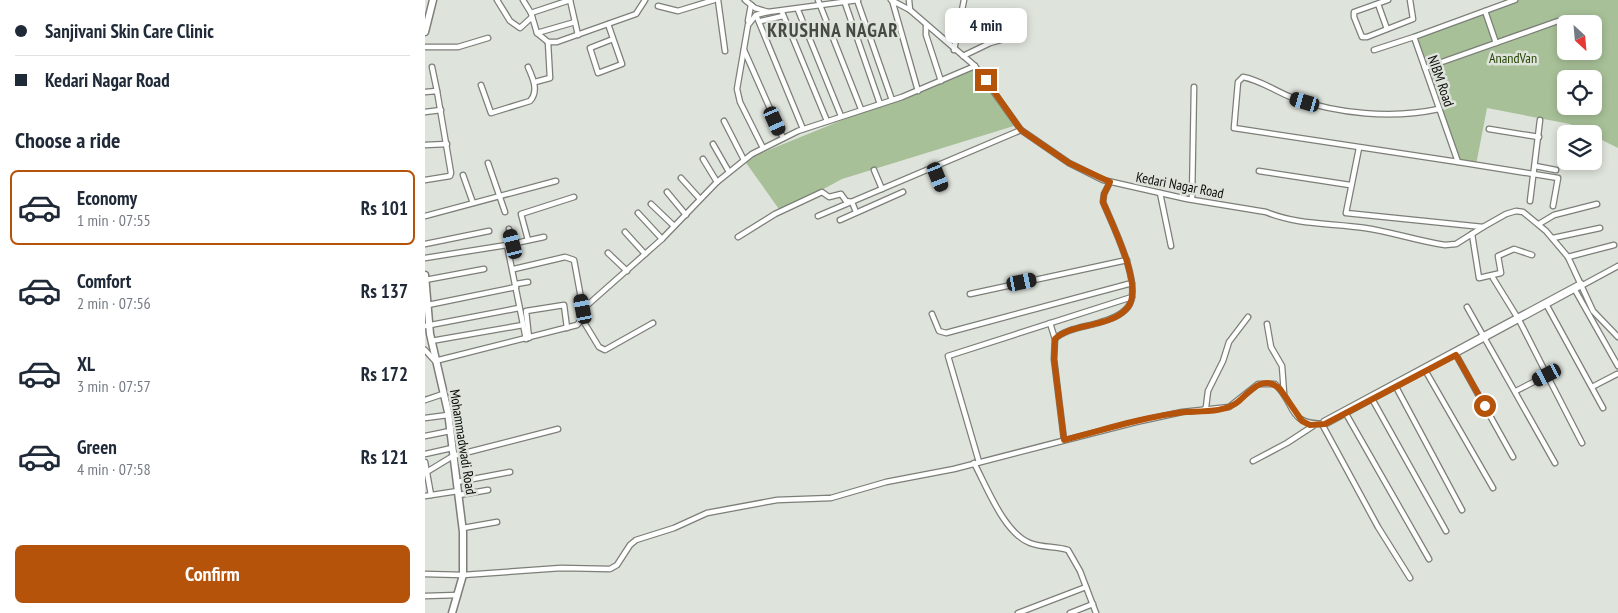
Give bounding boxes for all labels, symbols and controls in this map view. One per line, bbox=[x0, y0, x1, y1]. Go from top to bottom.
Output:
callout: 4 min bbox=[945, 8, 1027, 42]
text: 4 min bbox=[970, 15, 1002, 35]
north arrow bbox=[1557, 15, 1603, 60]
map controls bbox=[1557, 15, 1602, 170]
district label: KRUSHNA NAGAR bbox=[767, 18, 899, 42]
text: Sanjivani Skin Care Clinic bbox=[45, 19, 214, 43]
park label: AnandVan bbox=[1489, 49, 1537, 67]
street label: NIBM Road bbox=[1424, 53, 1458, 109]
text: Kedari Nagar Road bbox=[45, 68, 170, 92]
route end bbox=[975, 69, 997, 91]
button: locate bbox=[1557, 70, 1602, 115]
car bbox=[1288, 91, 1321, 113]
car bbox=[762, 104, 787, 138]
button: layers bbox=[1557, 125, 1602, 170]
text: Choose a ride bbox=[15, 126, 120, 154]
car bbox=[925, 160, 950, 194]
street label: Kedari Nagar Road bbox=[1135, 168, 1225, 202]
icon: car bbox=[17, 185, 62, 230]
text: Economy bbox=[77, 186, 137, 210]
text: Rs 101 bbox=[361, 196, 408, 220]
text: 1 min · 07:55 bbox=[77, 210, 151, 230]
car bbox=[502, 228, 523, 260]
icon: car bbox=[17, 268, 62, 313]
text: Comfort bbox=[77, 269, 131, 293]
car bbox=[1005, 272, 1038, 292]
text: Rs 137 bbox=[361, 279, 408, 303]
text: 2 min · 07:56 bbox=[77, 293, 151, 313]
car bbox=[572, 293, 593, 325]
icon: car bbox=[17, 351, 62, 396]
text: XL bbox=[77, 352, 95, 376]
text: Rs 172 bbox=[361, 362, 408, 386]
car bbox=[1530, 362, 1563, 388]
text: 3 min · 07:57 bbox=[77, 376, 151, 396]
street label: Mohammadwadi Road bbox=[446, 388, 480, 496]
route start bbox=[1474, 395, 1496, 417]
icon: car bbox=[17, 434, 62, 479]
text: Green bbox=[77, 435, 117, 459]
text: Rs 121 bbox=[361, 445, 408, 469]
text: 4 min · 07:58 bbox=[77, 459, 151, 479]
button: Confirm bbox=[15, 545, 410, 603]

